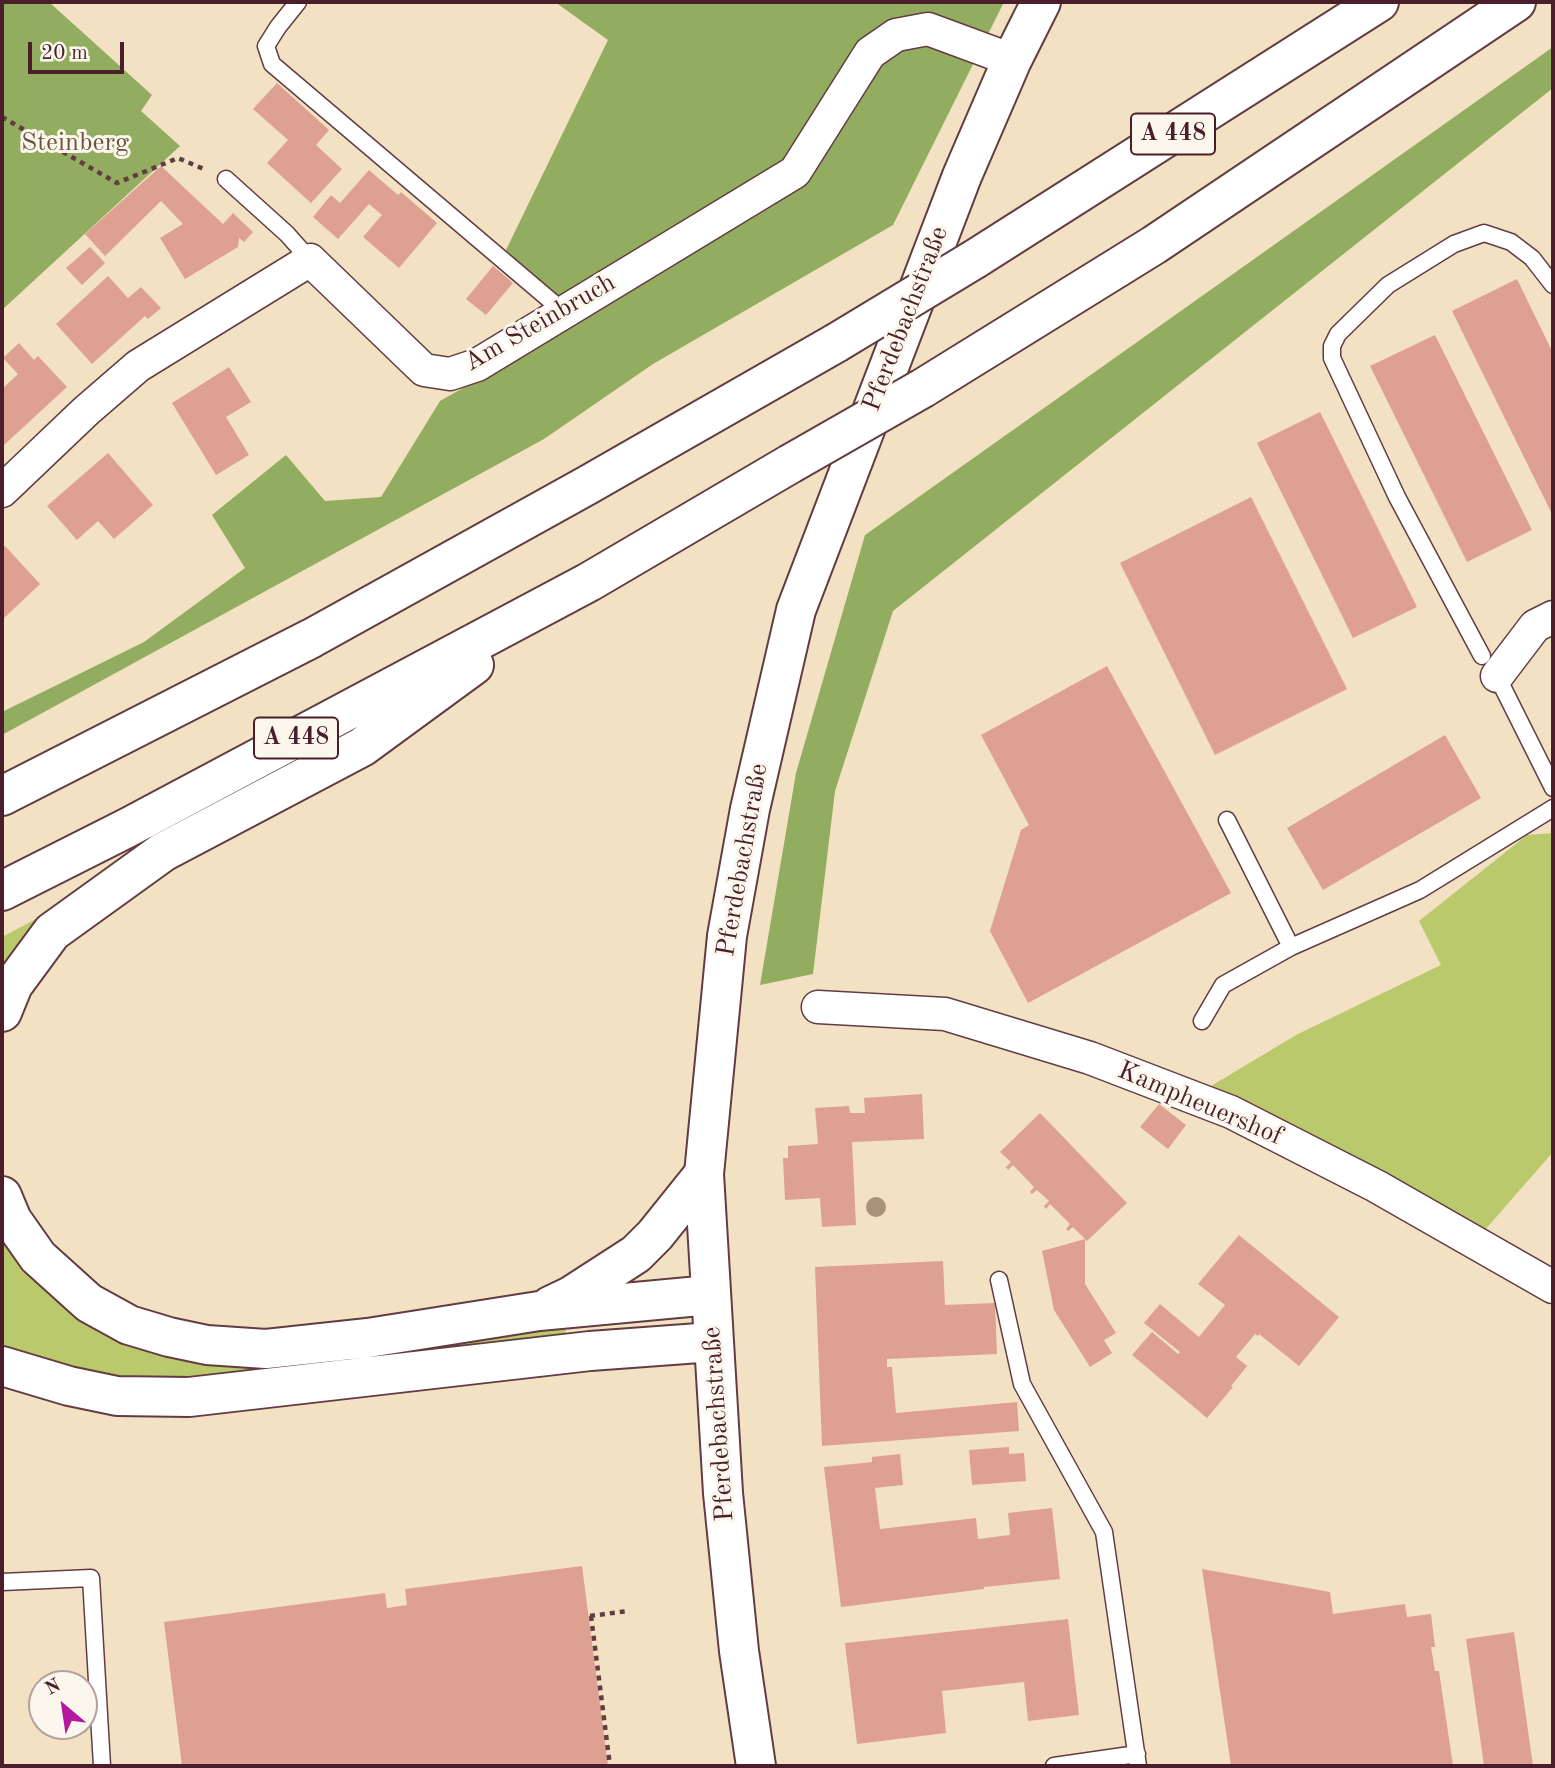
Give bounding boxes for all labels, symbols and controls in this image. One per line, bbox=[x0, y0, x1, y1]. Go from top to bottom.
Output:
scale bar bbox=[32, 28, 128, 72]
text: 20 m bbox=[41, 43, 88, 64]
road number: A 448 bbox=[1131, 114, 1215, 154]
park label: Steinberg bbox=[21, 127, 129, 159]
street label: Pferdebachstraße bbox=[856, 222, 956, 416]
street label: Am Steinbruch bbox=[459, 267, 621, 379]
road number: A 448 bbox=[254, 718, 338, 758]
street label: Pferdebachstraße bbox=[711, 761, 775, 959]
street label: Kampheuershof bbox=[1113, 1055, 1287, 1153]
street label: Pferdebachstraße bbox=[697, 1325, 741, 1523]
north arrow bbox=[28, 1670, 98, 1740]
text: N bbox=[43, 1676, 65, 1700]

